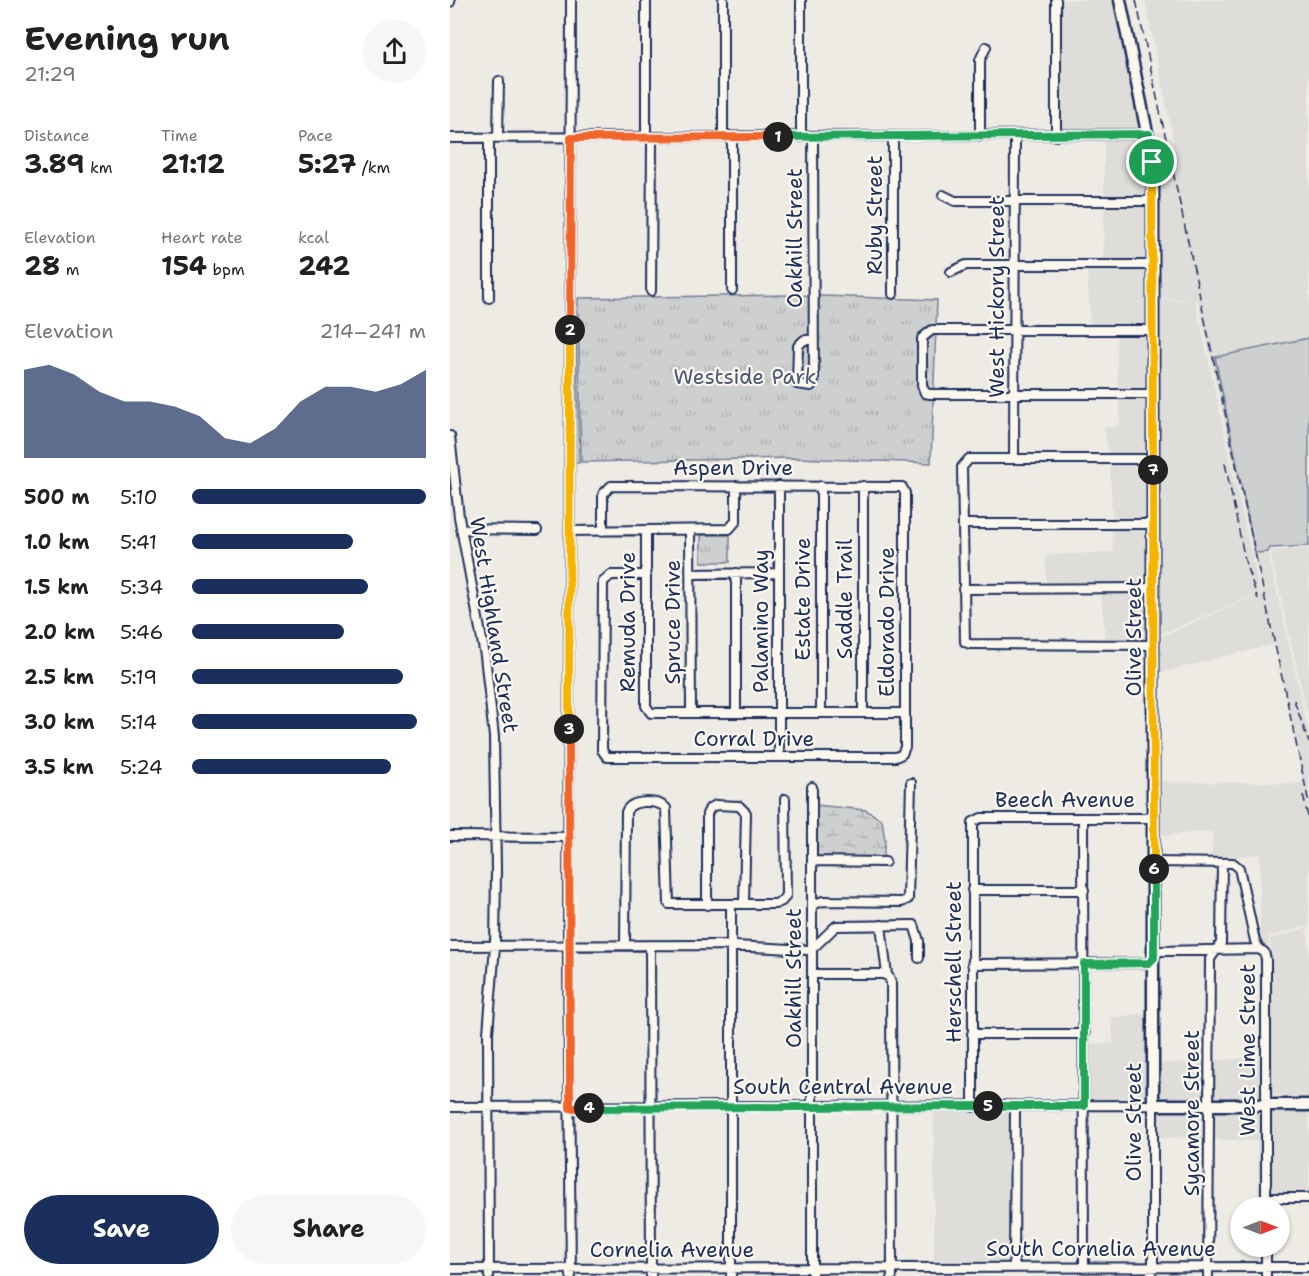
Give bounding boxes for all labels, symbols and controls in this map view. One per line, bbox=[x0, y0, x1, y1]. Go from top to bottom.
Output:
text: Evening run bbox=[24, 16, 230, 61]
button: share bbox=[363, 20, 426, 83]
text: 21:29 bbox=[24, 61, 76, 87]
pin: 1 bbox=[763, 122, 793, 152]
text: Distance bbox=[24, 125, 90, 146]
text: Time bbox=[161, 125, 198, 146]
text: Pace bbox=[298, 125, 333, 146]
text: 1 bbox=[774, 126, 782, 147]
pin bbox=[1126, 136, 1177, 187]
icon: arrive bbox=[1135, 145, 1168, 178]
text: 3.89 bbox=[24, 146, 85, 181]
text: 21:12 bbox=[161, 146, 225, 181]
text: 5:27 bbox=[298, 146, 356, 181]
street label: Ruby Street bbox=[861, 155, 889, 275]
text: km bbox=[85, 157, 113, 178]
text: /km bbox=[356, 157, 390, 178]
street label: Oakhill Street bbox=[781, 168, 809, 308]
street label: West Hickory Street bbox=[983, 196, 1011, 398]
text: Elevation bbox=[24, 227, 96, 248]
text: Heart rate bbox=[161, 227, 243, 248]
text: kcal bbox=[298, 227, 329, 248]
text: 28 bbox=[24, 248, 60, 283]
text: 154 bbox=[161, 248, 207, 283]
text: 242 bbox=[298, 248, 350, 283]
text: m bbox=[60, 259, 79, 280]
text: bpm bbox=[207, 259, 245, 280]
pin: 2 bbox=[555, 315, 585, 345]
text: Elevation bbox=[24, 318, 114, 344]
text: 214–241 m bbox=[319, 318, 426, 344]
text: 2 bbox=[564, 319, 576, 340]
park label: Westside Park bbox=[674, 363, 816, 391]
street label: Aspen Drive bbox=[673, 454, 793, 482]
pin: 7 bbox=[1138, 455, 1168, 485]
text: 7 bbox=[1147, 459, 1159, 480]
text: 500 m bbox=[24, 484, 90, 510]
text: 5:10 bbox=[120, 484, 157, 510]
street label: West Highland Street bbox=[463, 515, 525, 735]
text: 1.0 km bbox=[24, 529, 89, 555]
text: 5:41 bbox=[120, 529, 157, 555]
street label: Estate Drive bbox=[789, 537, 817, 661]
street label: Saddle Trail bbox=[831, 538, 859, 659]
street label: Eldorado Drive bbox=[873, 547, 901, 697]
street label: Palamino Way bbox=[747, 549, 775, 693]
street label: Remuda Drive bbox=[614, 552, 642, 692]
street label: Spruce Drive bbox=[659, 560, 687, 684]
text: 1.5 km bbox=[24, 574, 88, 600]
text: 5:34 bbox=[120, 574, 163, 600]
street label: Olive Street bbox=[1120, 577, 1148, 697]
text: 2.0 km bbox=[24, 619, 95, 645]
text: 5:46 bbox=[120, 619, 163, 645]
text: 2.5 km bbox=[24, 664, 94, 690]
text: 5:19 bbox=[120, 664, 157, 690]
text: 3.0 km bbox=[24, 709, 95, 735]
text: 5:14 bbox=[120, 709, 157, 735]
pin: 3 bbox=[554, 714, 584, 744]
text: 3 bbox=[563, 718, 575, 739]
street label: Corral Drive bbox=[694, 725, 814, 753]
text: 3.5 km bbox=[24, 754, 94, 780]
text: 5:24 bbox=[120, 754, 163, 780]
street label: Beech Avenue bbox=[995, 786, 1135, 814]
pin: 6 bbox=[1139, 854, 1169, 884]
text: 6 bbox=[1148, 858, 1160, 879]
street label: Herschell Street bbox=[940, 881, 968, 1043]
street label: Oakhill Street bbox=[780, 908, 808, 1048]
street label: West Lime Street bbox=[1234, 964, 1262, 1136]
street label: Sycamore Street bbox=[1178, 1030, 1206, 1196]
street label: Olive Street bbox=[1120, 1062, 1148, 1182]
street label: South Central Avenue bbox=[733, 1073, 953, 1101]
pin: 5 bbox=[973, 1091, 1003, 1121]
pin: 4 bbox=[574, 1093, 604, 1123]
text: 5 bbox=[983, 1095, 993, 1116]
text: 4 bbox=[583, 1097, 595, 1118]
button: Save bbox=[24, 1195, 219, 1264]
button: Share bbox=[231, 1195, 426, 1264]
north arrow bbox=[1230, 1197, 1290, 1257]
map controls bbox=[1230, 1197, 1290, 1257]
street label: South Cornelia Avenue bbox=[986, 1235, 1216, 1263]
street label: Cornelia Avenue bbox=[590, 1236, 754, 1264]

